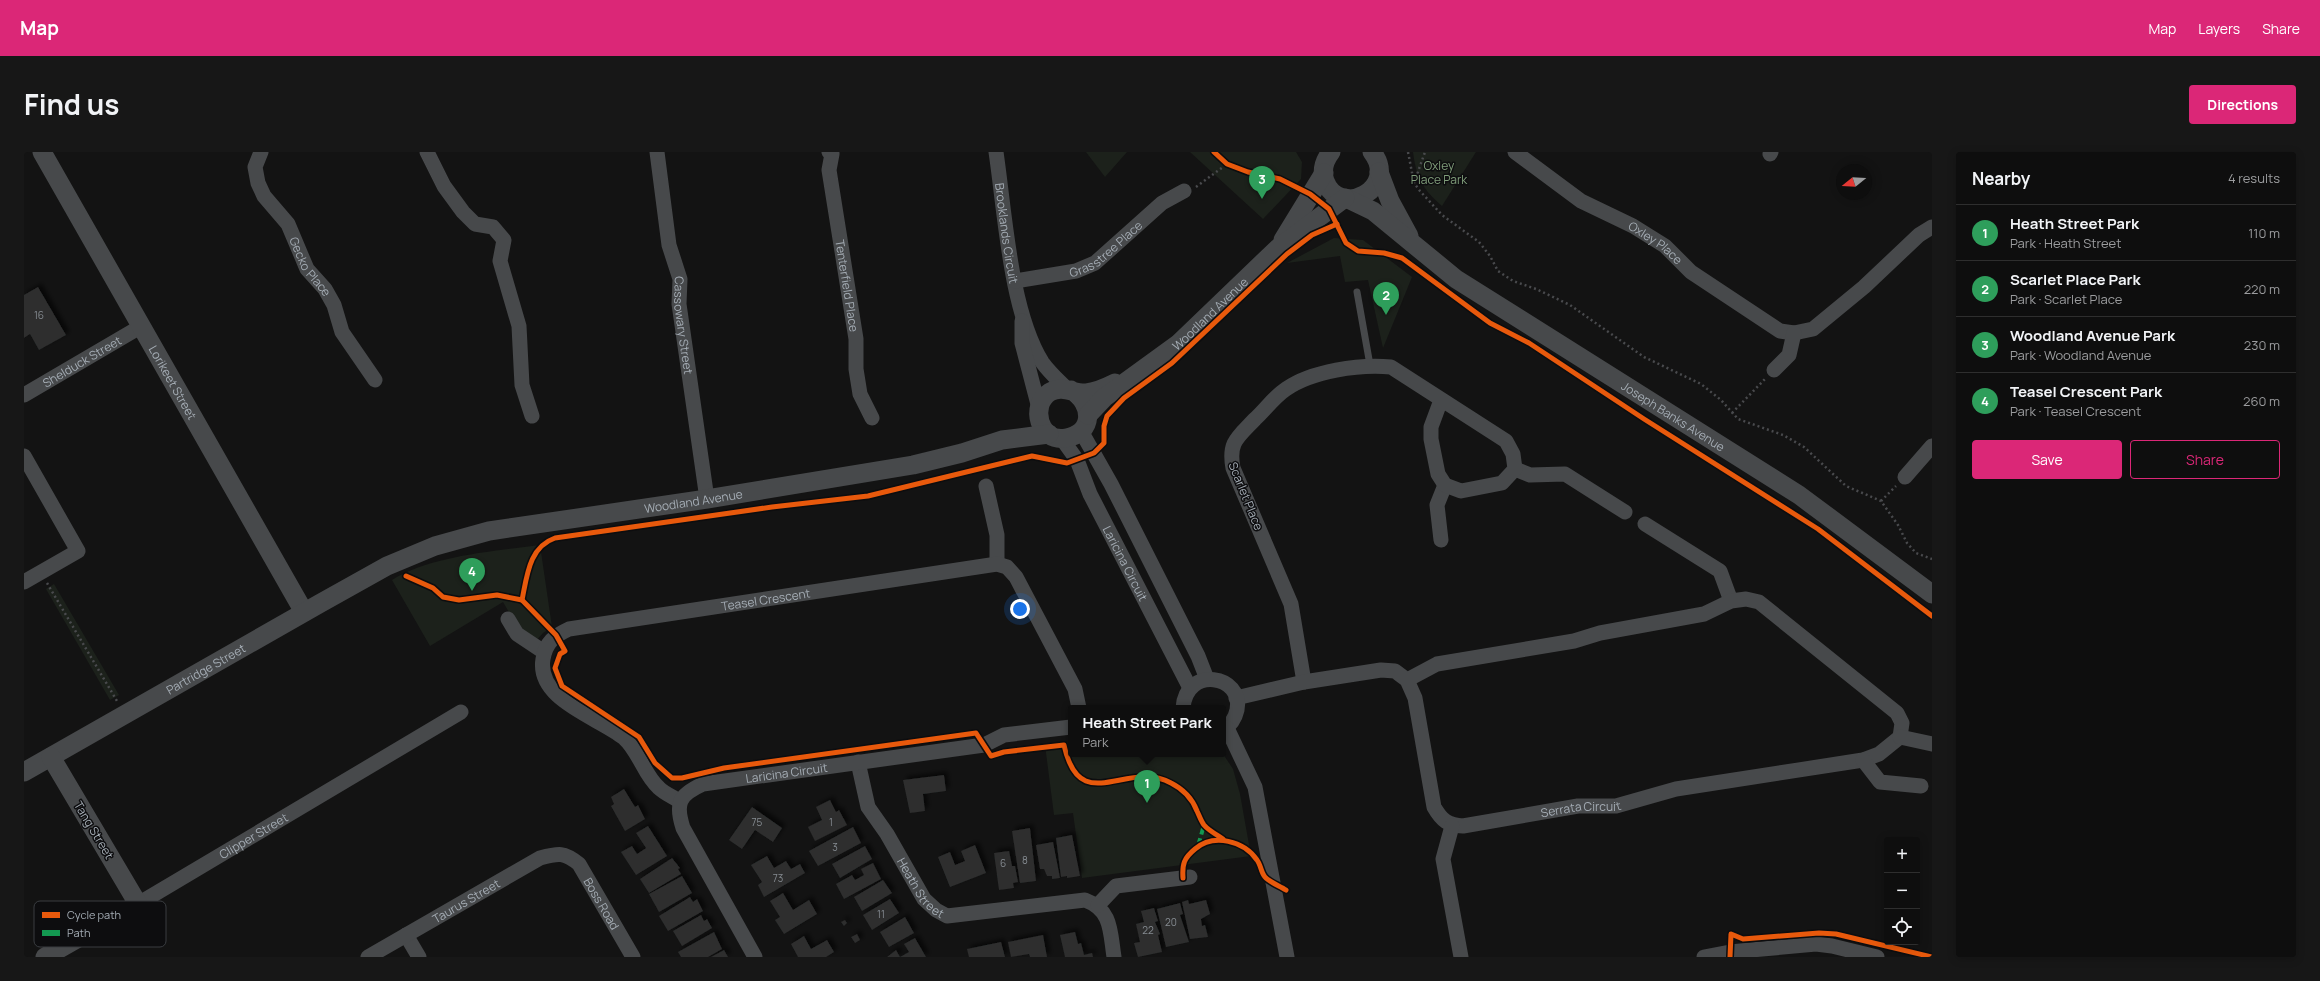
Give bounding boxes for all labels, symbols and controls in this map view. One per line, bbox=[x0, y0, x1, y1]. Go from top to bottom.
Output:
text: Map bbox=[20, 15, 59, 41]
text: Map bbox=[2148, 19, 2176, 38]
text: Layers bbox=[2198, 19, 2240, 38]
text: Share bbox=[2262, 19, 2300, 38]
text: Find us bbox=[24, 85, 119, 123]
button: Directions bbox=[2189, 85, 2296, 124]
park label: Oxley Place Park bbox=[1411, 157, 1468, 188]
north arrow bbox=[1836, 164, 1872, 200]
pin: 3 bbox=[1249, 166, 1275, 199]
text: Nearby bbox=[1972, 167, 2030, 190]
text: 4 results bbox=[2228, 169, 2280, 187]
street label: Brooklands Circuit bbox=[992, 182, 1023, 285]
text: Heath Street Park bbox=[2010, 213, 2139, 234]
street label: Grasstree Place bbox=[1068, 216, 1146, 280]
street label: Oxley Place bbox=[1625, 217, 1687, 268]
text: 1 bbox=[1982, 224, 1988, 242]
text: 110 m bbox=[2248, 224, 2280, 242]
street label: Gecko Place bbox=[286, 234, 336, 299]
text: Park · Heath Street bbox=[2010, 234, 2121, 252]
street label: Tenterfield Place bbox=[832, 238, 863, 333]
text: Scarlet Place Park bbox=[2010, 269, 2141, 290]
street label: Woodland Avenue bbox=[1169, 273, 1251, 354]
street label: Cassowary Street bbox=[671, 276, 697, 375]
text: 2 bbox=[1981, 280, 1989, 298]
text: 220 m bbox=[2244, 280, 2280, 298]
pin: 2 bbox=[1373, 282, 1399, 315]
text: Park · Scarlet Place bbox=[2010, 290, 2122, 308]
house number: 16 bbox=[34, 308, 44, 322]
text: Woodland Avenue Park bbox=[2010, 325, 2175, 346]
street label: Shelduck Street bbox=[39, 331, 125, 391]
text: 3 bbox=[1981, 336, 1989, 354]
text: 230 m bbox=[2244, 336, 2280, 354]
street label: Lorikeet Street bbox=[145, 342, 201, 423]
text: Park · Woodland Avenue bbox=[2010, 346, 2151, 364]
street label: Joseph Banks Avenue bbox=[1618, 377, 1728, 455]
text: Teasel Crescent Park bbox=[2010, 381, 2162, 402]
text: 4 bbox=[1981, 392, 1989, 410]
text: 260 m bbox=[2243, 392, 2280, 410]
text: Park · Teasel Crescent bbox=[2010, 402, 2141, 420]
button: Save bbox=[1972, 440, 2122, 479]
button: Share bbox=[2130, 440, 2280, 479]
street label: Scarlet Place bbox=[1225, 459, 1267, 533]
street label: Woodland Avenue bbox=[643, 485, 744, 517]
street label: Laricina Circuit bbox=[1099, 523, 1152, 604]
pin: 4 bbox=[459, 558, 485, 591]
street label: Teasel Crescent bbox=[720, 584, 812, 614]
your location bbox=[1010, 599, 1030, 619]
street label: Partridge Street bbox=[163, 639, 249, 698]
popup bbox=[1068, 705, 1226, 757]
text: Heath Street Park bbox=[1082, 712, 1212, 733]
text: Park bbox=[1082, 733, 1108, 751]
street label: Laricina Circuit bbox=[744, 758, 829, 787]
pin: 1 bbox=[1134, 770, 1160, 803]
street label: Serrata Circuit bbox=[1539, 797, 1623, 821]
street label: Tang Street bbox=[70, 798, 118, 862]
street label: Clipper Street bbox=[216, 808, 291, 863]
house number: 75 bbox=[752, 815, 763, 829]
house number: 1 bbox=[829, 815, 833, 829]
map controls bbox=[1884, 837, 1920, 945]
button: + bbox=[1884, 837, 1920, 873]
house number: 3 bbox=[832, 840, 838, 854]
house number: 8 bbox=[1022, 853, 1028, 867]
street label: Heath Street bbox=[894, 854, 948, 922]
house number: 6 bbox=[1000, 856, 1006, 870]
house number: 73 bbox=[773, 871, 783, 885]
button: − bbox=[1884, 873, 1920, 909]
street label: Taurus Street bbox=[429, 874, 503, 927]
street label: Boss Road bbox=[580, 874, 624, 933]
legend bbox=[34, 901, 166, 947]
text: Cycle path bbox=[67, 907, 121, 922]
house number: 11 bbox=[877, 907, 885, 921]
button: locate bbox=[1884, 909, 1920, 945]
house number: 20 bbox=[1165, 915, 1177, 929]
house number: 22 bbox=[1142, 923, 1154, 937]
text: Path bbox=[67, 925, 90, 940]

